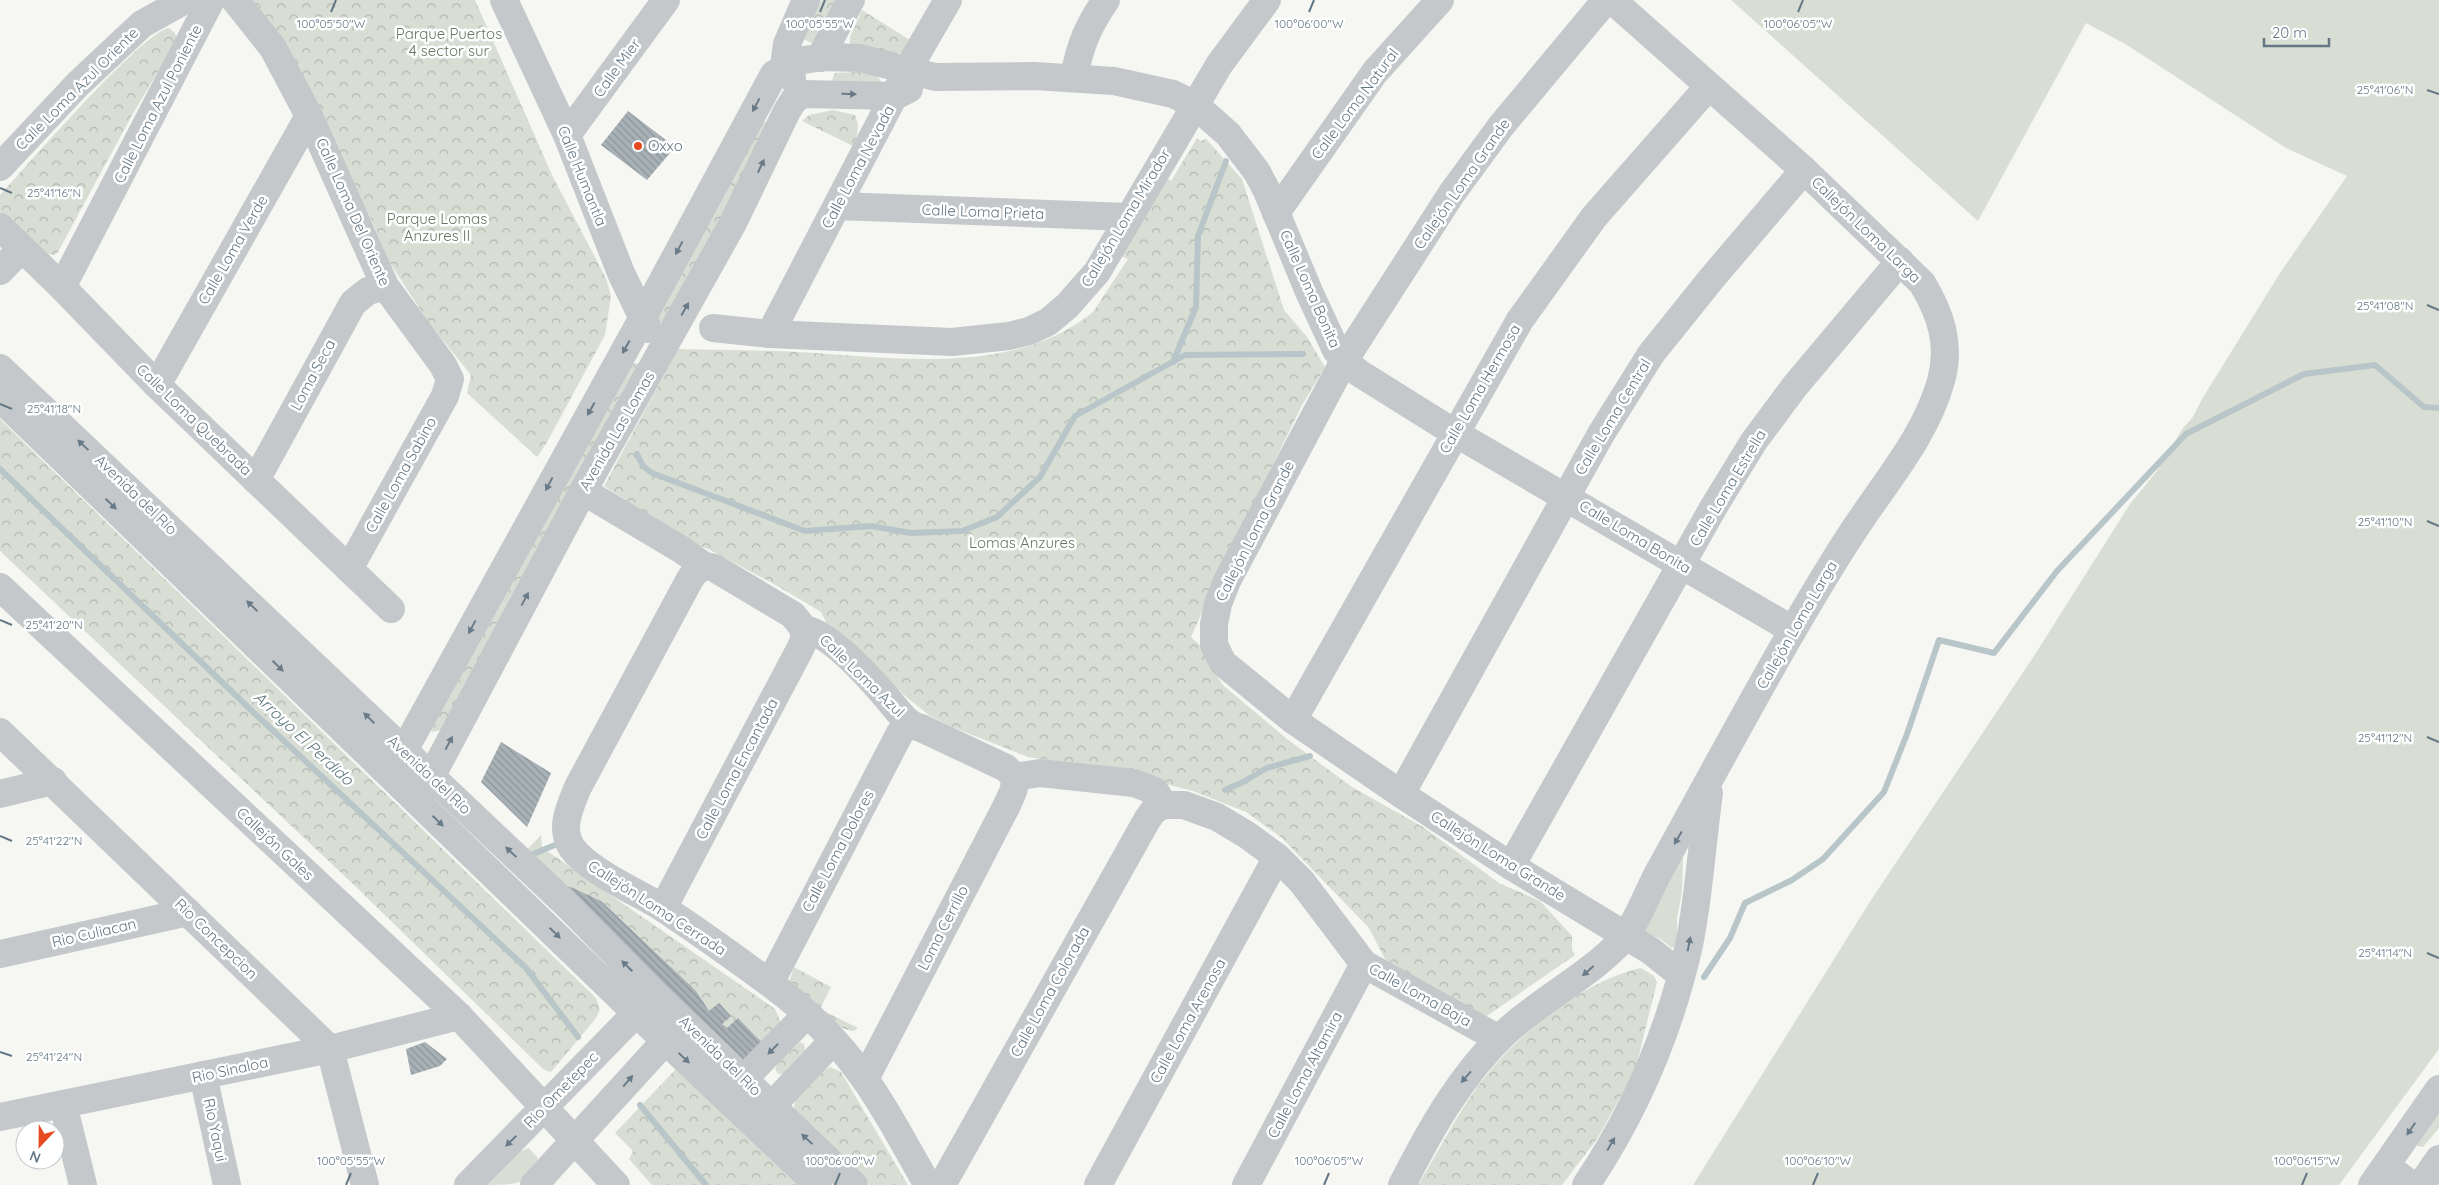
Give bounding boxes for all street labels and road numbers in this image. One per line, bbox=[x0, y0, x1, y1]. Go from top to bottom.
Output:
street label: Calle Loma Azul Poniente bbox=[109, 21, 206, 186]
street label: Calle Loma Azul Oriente bbox=[11, 23, 142, 154]
street label: Calle Mier bbox=[589, 34, 644, 101]
street label: Calle Loma Natural bbox=[1307, 45, 1402, 163]
street label: Calle Loma Nevada bbox=[817, 102, 898, 232]
street label: Callejón Loma Grande bbox=[1409, 115, 1514, 253]
street label: Calle Humantla bbox=[554, 123, 611, 229]
street label: Calle Loma Del Oriente bbox=[312, 135, 395, 289]
street label: Callejón Loma Mirador bbox=[1077, 145, 1175, 290]
street label: Callejón Loma Larga bbox=[1808, 172, 1925, 287]
street label: Calle Loma Verde bbox=[194, 192, 272, 308]
street label: Calle Loma Prieta bbox=[921, 200, 1045, 223]
street label: Calle Loma Bonita bbox=[1276, 227, 1345, 351]
street label: Calle Loma Hermosa bbox=[1435, 321, 1524, 457]
street label: Loma Seca bbox=[286, 336, 339, 414]
street label: Calle Loma Central bbox=[1570, 355, 1655, 478]
street label: Calle Loma Quebrada bbox=[133, 360, 256, 480]
street label: Avenida Las Lomas bbox=[575, 368, 659, 494]
street label: Calle Loma Sabino bbox=[361, 413, 440, 536]
street label: Calle Loma Estrella bbox=[1685, 426, 1770, 549]
street label: Avenida del Río bbox=[91, 451, 182, 539]
street label: Callejón Loma Grande bbox=[1211, 457, 1298, 604]
street label: Calle Loma Bonita bbox=[1576, 496, 1695, 577]
street label: Callejón Loma Larga bbox=[1752, 557, 1841, 692]
street label: Calle Loma Azul bbox=[816, 630, 909, 721]
street label: Calle Loma Encantada bbox=[691, 695, 782, 843]
street label: Avenida del Río bbox=[384, 731, 475, 818]
street label: Calle Loma Dolores bbox=[797, 787, 878, 915]
street label: Callejón Gales bbox=[233, 803, 318, 884]
street label: Callejón Loma Grande bbox=[1427, 806, 1569, 905]
street label: Callejón Loma Cerrada bbox=[585, 856, 730, 959]
street label: Loma Cerrillo bbox=[913, 882, 972, 973]
street label: Rio Concepcion bbox=[171, 894, 262, 983]
street label: Rio Culiacan bbox=[50, 914, 138, 951]
street label: Calle Loma Colorada bbox=[1006, 923, 1093, 1060]
street label: Calle Loma Arenosa bbox=[1145, 955, 1230, 1086]
street label: Calle Loma Baja bbox=[1366, 959, 1475, 1031]
street label: Calle Loma Altamira bbox=[1263, 1008, 1346, 1141]
street label: Avenida del Río bbox=[675, 1012, 766, 1100]
street label: Rio Ometepec bbox=[519, 1047, 602, 1132]
street label: Rio Sinaloa bbox=[190, 1052, 270, 1087]
street label: Rio Yaqui bbox=[200, 1096, 231, 1163]

